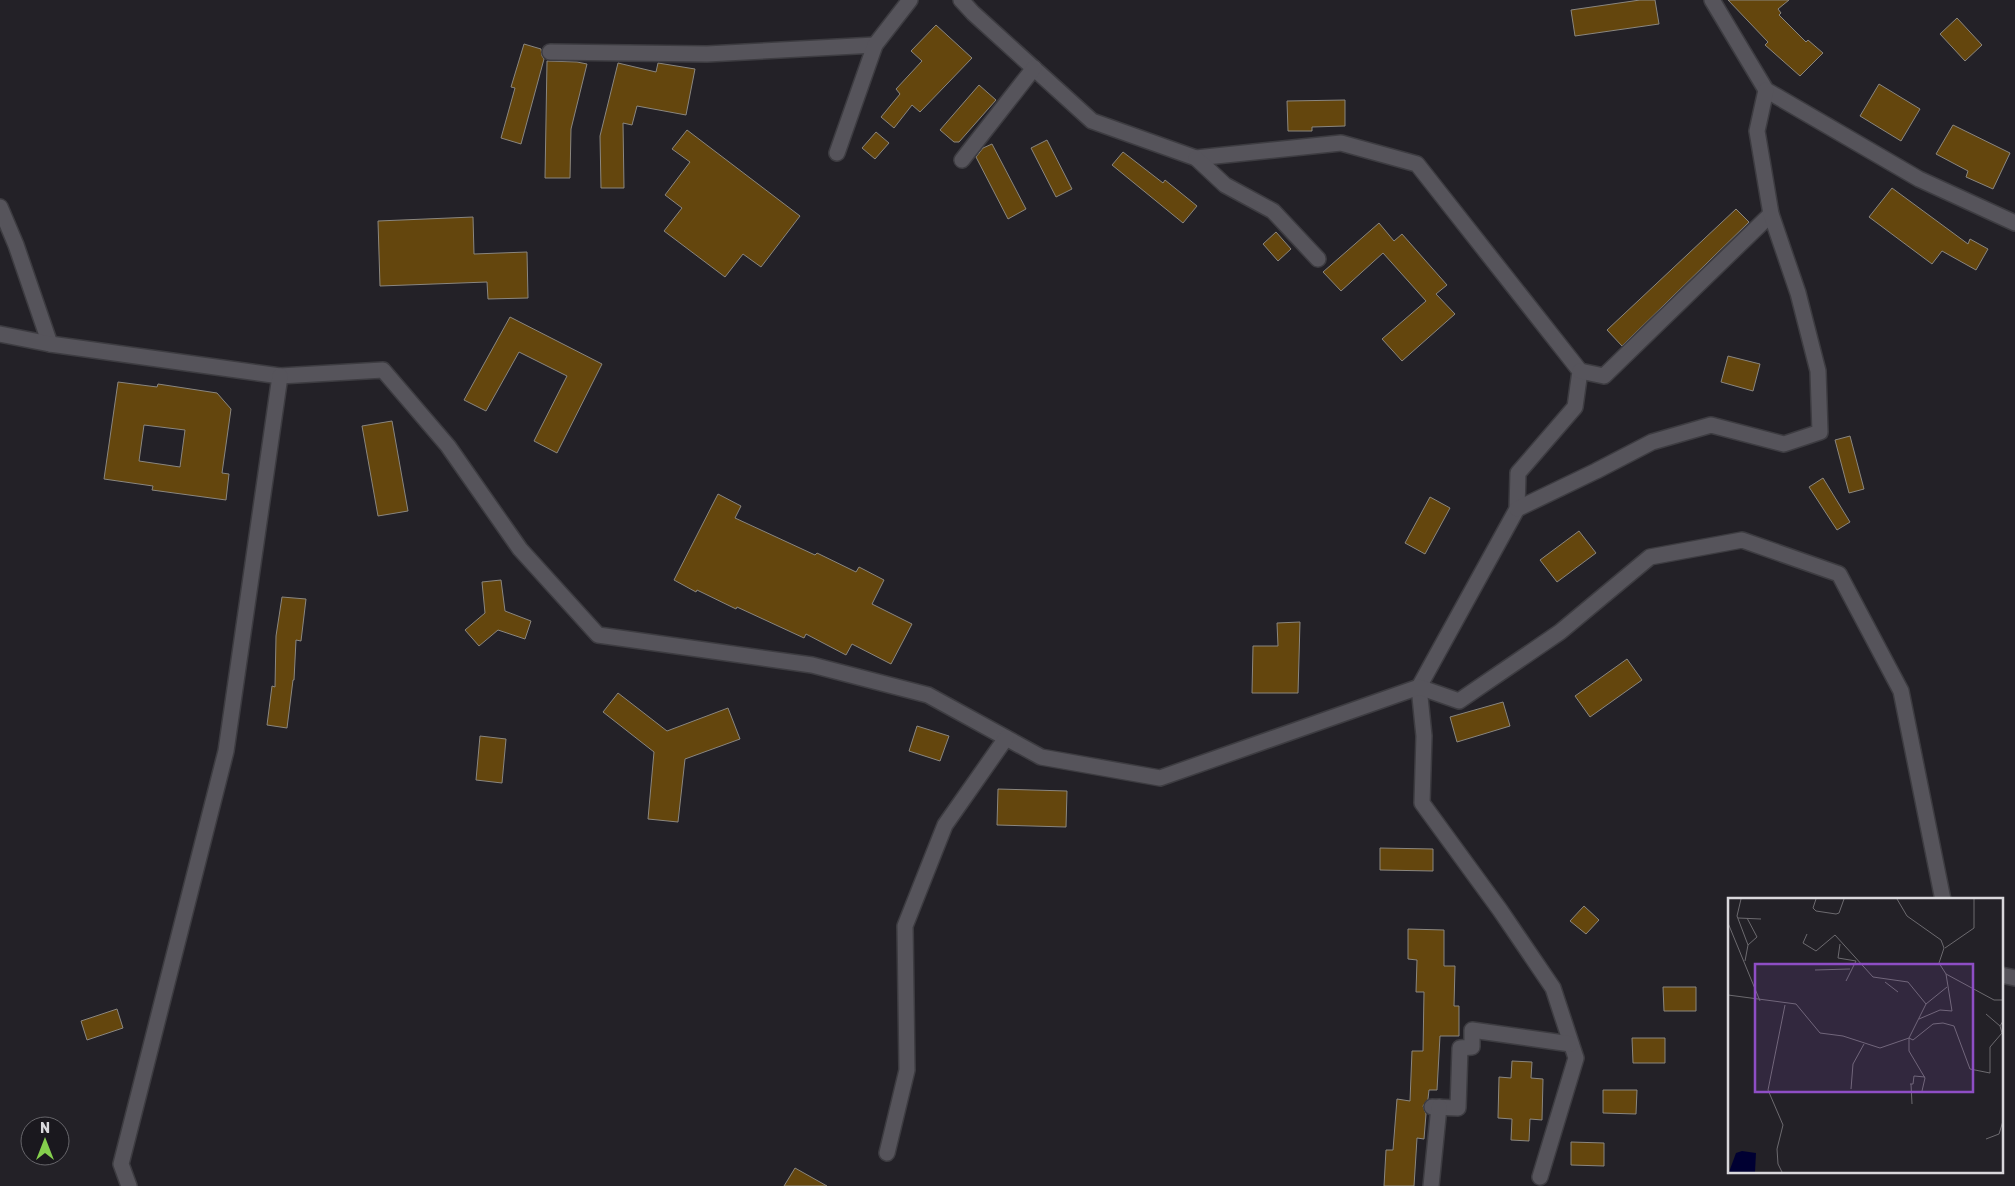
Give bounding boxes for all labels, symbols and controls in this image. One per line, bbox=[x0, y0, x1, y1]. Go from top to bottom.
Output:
inset map bbox=[1728, 898, 2002, 1174]
north arrow bbox=[20, 1116, 70, 1166]
text: N bbox=[40, 1120, 50, 1137]

